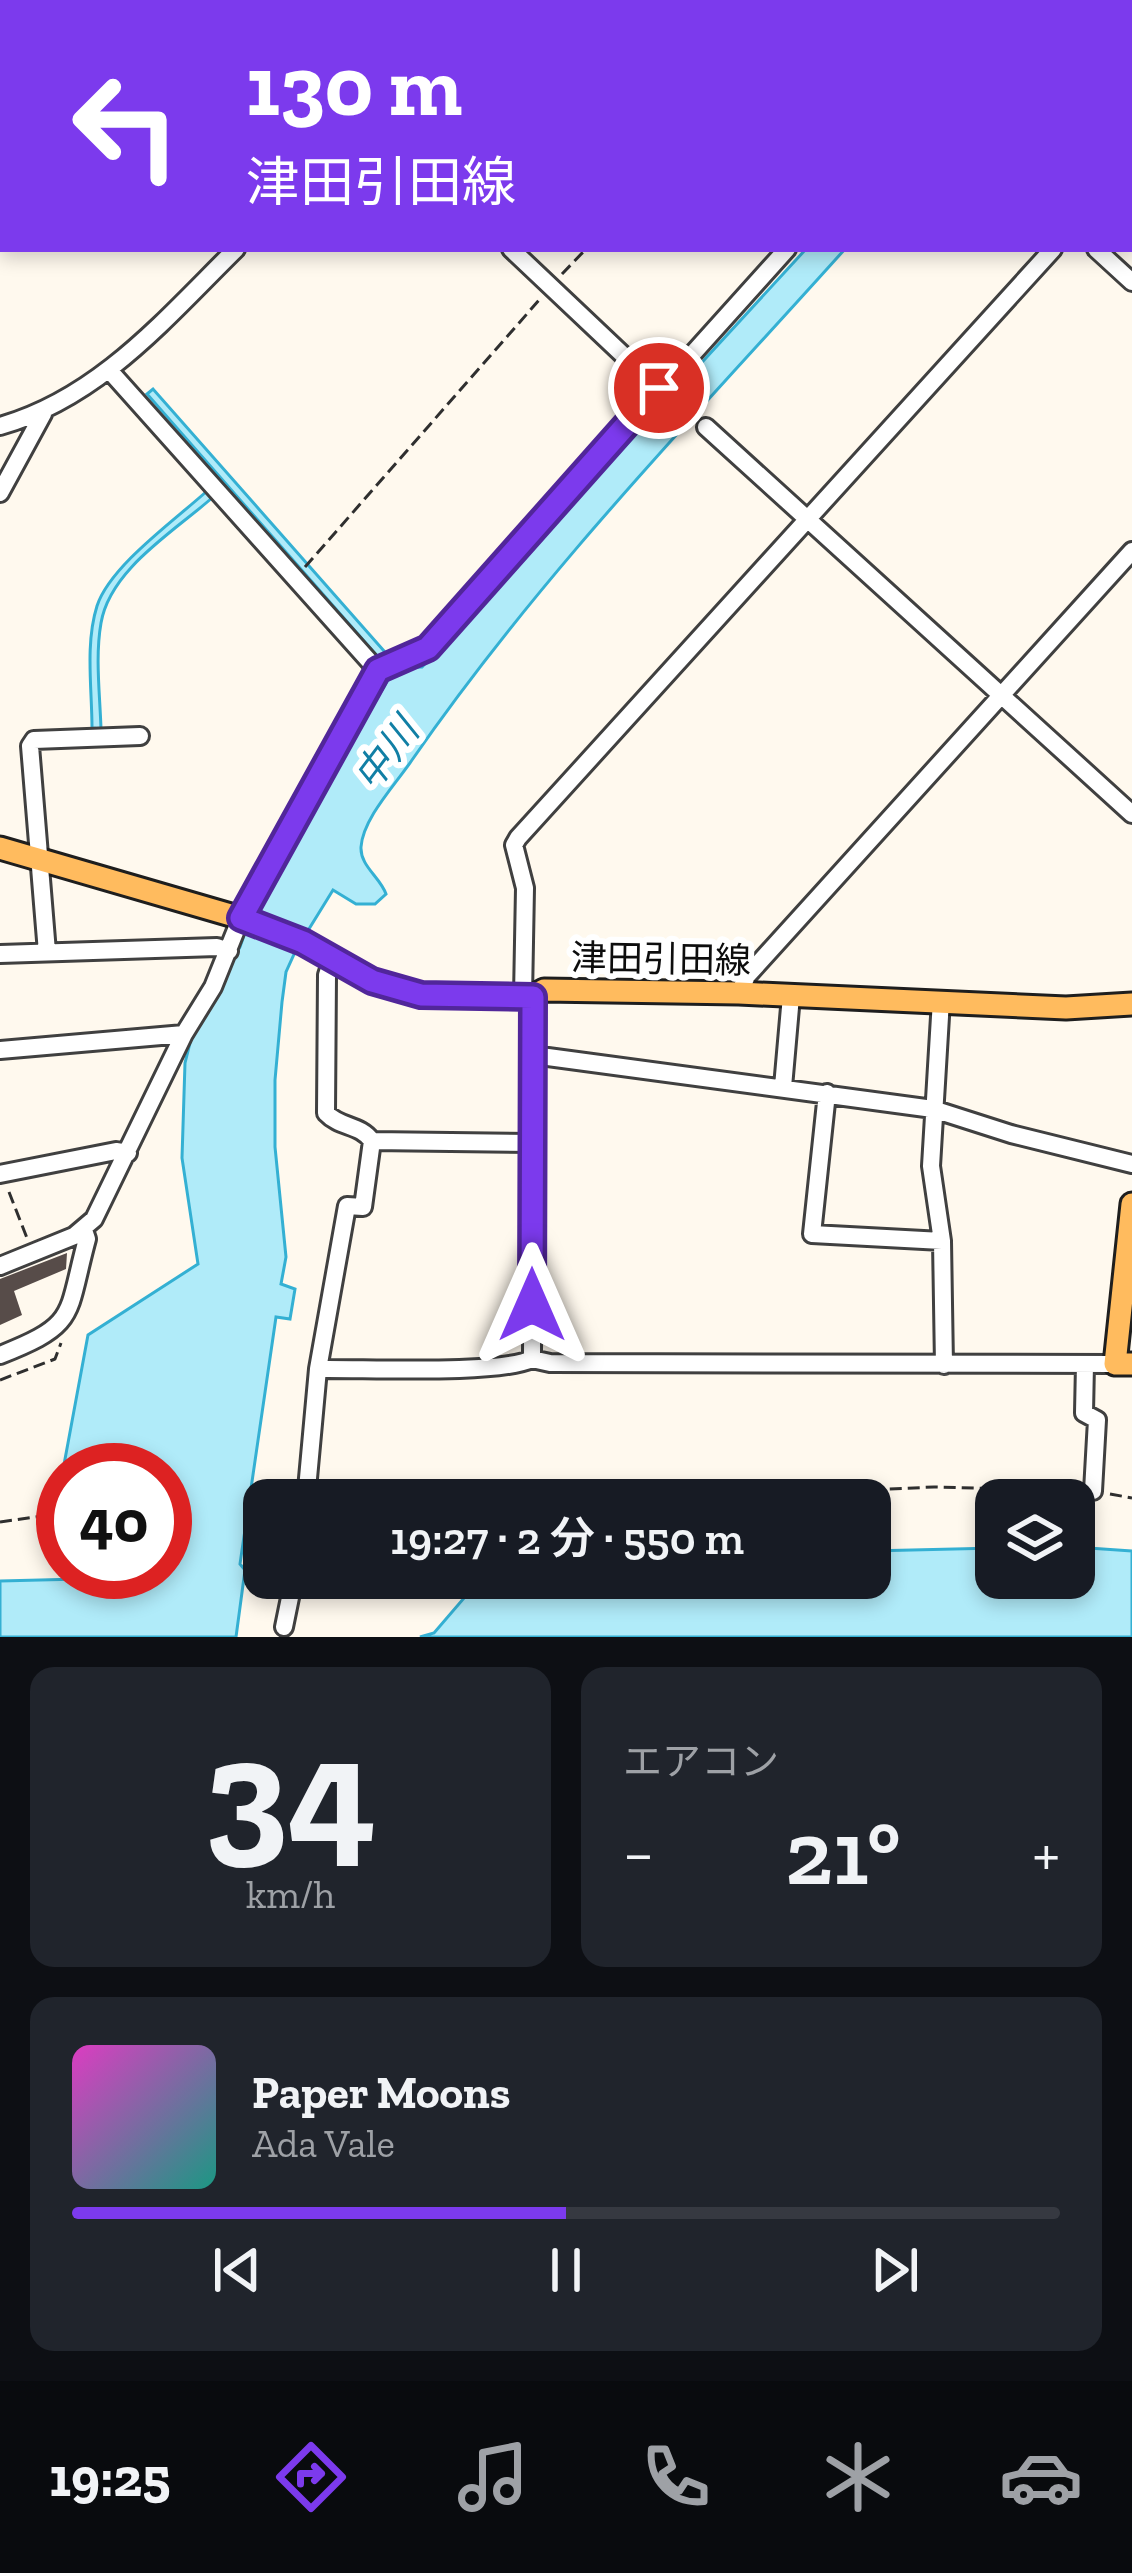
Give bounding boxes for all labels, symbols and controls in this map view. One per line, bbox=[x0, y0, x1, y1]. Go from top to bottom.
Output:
text: 130 m bbox=[246, 36, 462, 137]
icon: left bbox=[48, 48, 204, 204]
text: 津田引田線 bbox=[246, 150, 516, 215]
pin bbox=[608, 337, 710, 439]
icon: arrive bbox=[626, 355, 692, 421]
water label: 中川 bbox=[344, 706, 431, 799]
street label: 津田引田線 bbox=[571, 936, 751, 982]
position arrow bbox=[469, 1242, 595, 1368]
speed limit sign: 40 bbox=[36, 1443, 192, 1599]
map controls bbox=[975, 1479, 1095, 1599]
button: layers bbox=[975, 1479, 1095, 1599]
text: 19:27 · 2 分 · 550 m bbox=[390, 1512, 744, 1566]
text: 34 bbox=[204, 1699, 377, 1886]
text: エアコン bbox=[623, 1738, 779, 1785]
text: 21° bbox=[785, 1799, 901, 1907]
text: − bbox=[623, 1814, 654, 1893]
text: + bbox=[1032, 1814, 1060, 1893]
text: km/h bbox=[246, 1871, 335, 1918]
text: Paper Moons bbox=[252, 2066, 510, 2120]
text: Ada Vale bbox=[252, 2120, 395, 2167]
icon: previous bbox=[204, 2237, 270, 2303]
icon: pause bbox=[533, 2237, 599, 2303]
icon: next bbox=[862, 2237, 928, 2303]
icon: directions bbox=[269, 2435, 353, 2519]
icon: music bbox=[451, 2435, 535, 2519]
icon: phone bbox=[634, 2435, 718, 2519]
icon: climate bbox=[816, 2435, 900, 2519]
icon: car bbox=[999, 2435, 1083, 2519]
text: 19:25 bbox=[49, 2445, 171, 2510]

